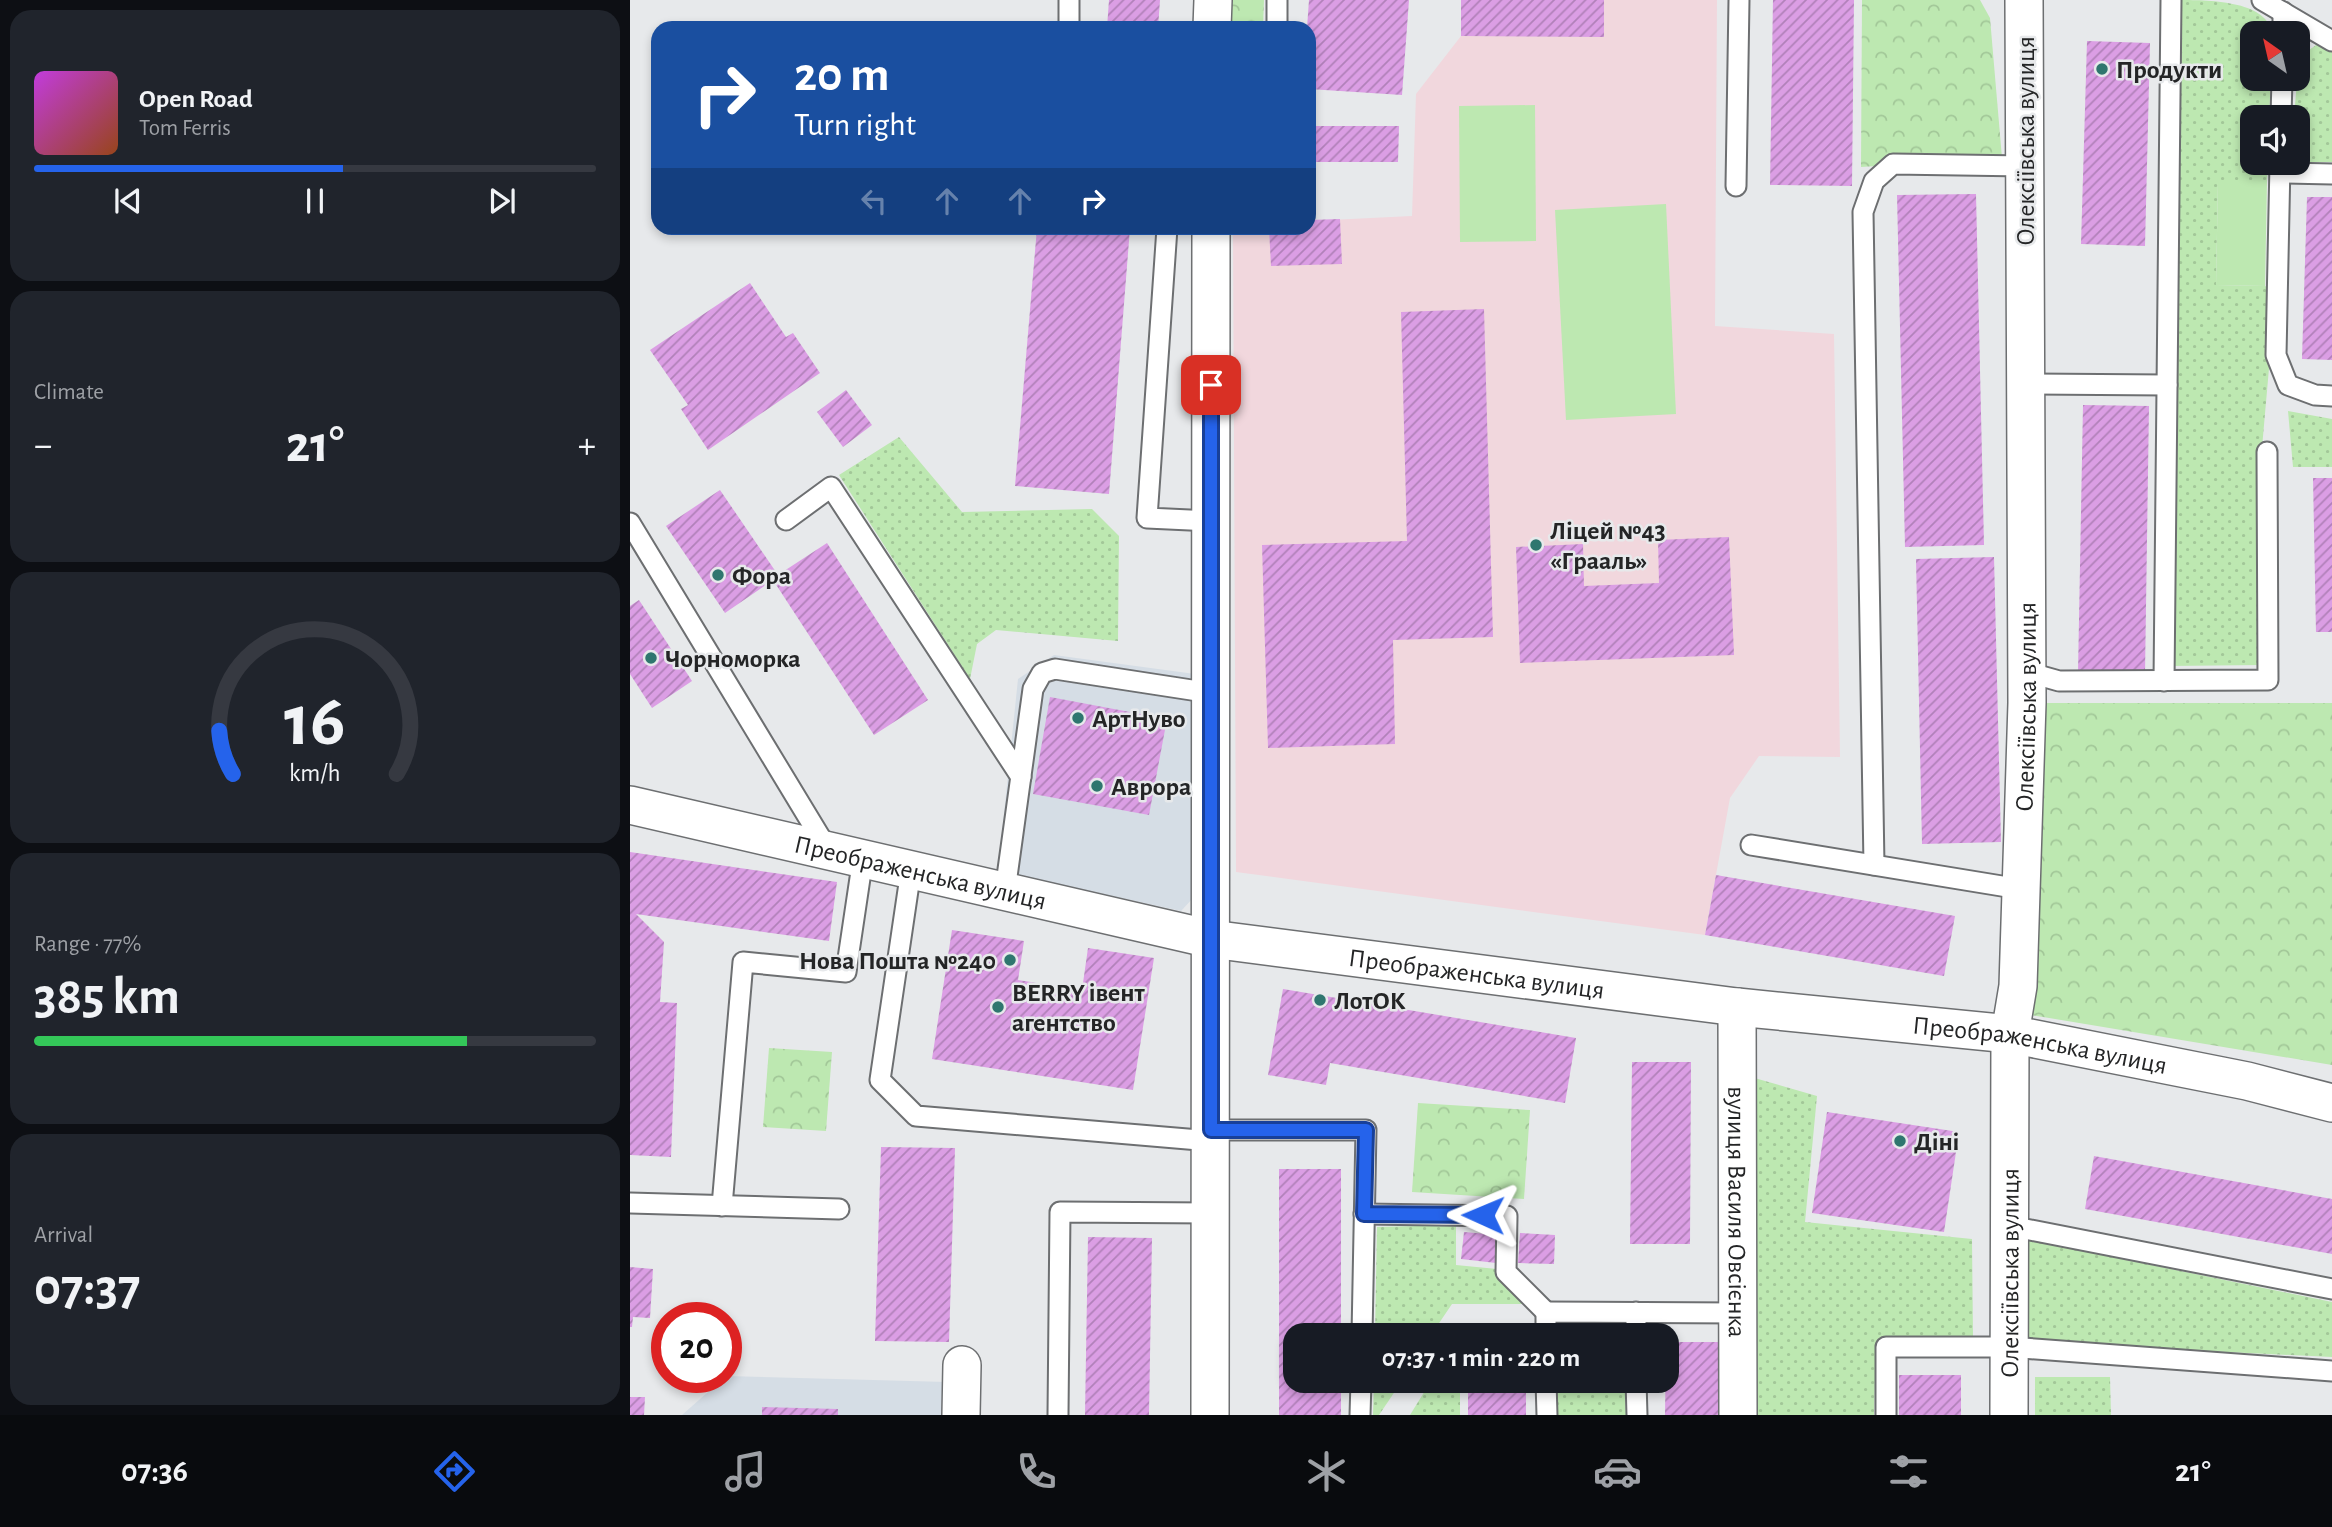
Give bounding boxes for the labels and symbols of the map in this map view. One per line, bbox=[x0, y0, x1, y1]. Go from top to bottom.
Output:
north arrow bbox=[2240, 21, 2310, 91]
street label: Олексіївська вулиця bbox=[2013, 36, 2039, 246]
place label: Продукти bbox=[2116, 57, 2222, 83]
marker: Продукти bbox=[2094, 61, 2110, 77]
pin bbox=[1181, 355, 1241, 415]
place label: Ліцей №43 «Грааль» bbox=[1550, 518, 1666, 574]
marker: Ліцей №43 «Грааль» bbox=[1528, 537, 1544, 553]
place label: Фора bbox=[732, 563, 791, 589]
marker: Фора bbox=[710, 567, 726, 583]
street label: Олексіївська вулиця bbox=[2012, 602, 2041, 812]
place label: Чорноморка bbox=[665, 646, 801, 672]
marker: Чорноморка bbox=[643, 650, 659, 666]
place label: АртНуво bbox=[1092, 706, 1186, 732]
marker: АртНуво bbox=[1070, 710, 1086, 726]
place label: Аврора bbox=[1111, 774, 1191, 800]
marker: Аврора bbox=[1089, 778, 1105, 794]
street label: Преображенська вулиця bbox=[792, 831, 1049, 915]
street label: Преображенська вулиця bbox=[1347, 945, 1606, 1004]
place label: Нова Пошта №240 bbox=[799, 948, 996, 974]
marker: Нова Пошта №240 bbox=[1002, 952, 1018, 968]
place label: BERRY iвент агентство bbox=[1012, 980, 1146, 1036]
place label: ЛотОК bbox=[1334, 988, 1406, 1014]
marker: ЛотОК bbox=[1312, 992, 1328, 1008]
marker: BERRY iвент агентство bbox=[990, 999, 1006, 1015]
street label: Преображенська вулиця bbox=[1911, 1012, 2169, 1079]
street label: вулиця Василя Овсієнка bbox=[1723, 1086, 1750, 1338]
place label: Діні bbox=[1914, 1129, 1959, 1155]
marker: Діні bbox=[1892, 1133, 1908, 1149]
street label: Олексіївська вулиця bbox=[1997, 1168, 2024, 1378]
position arrow bbox=[1446, 1178, 1520, 1252]
speed limit sign: 20 bbox=[651, 1302, 742, 1393]

